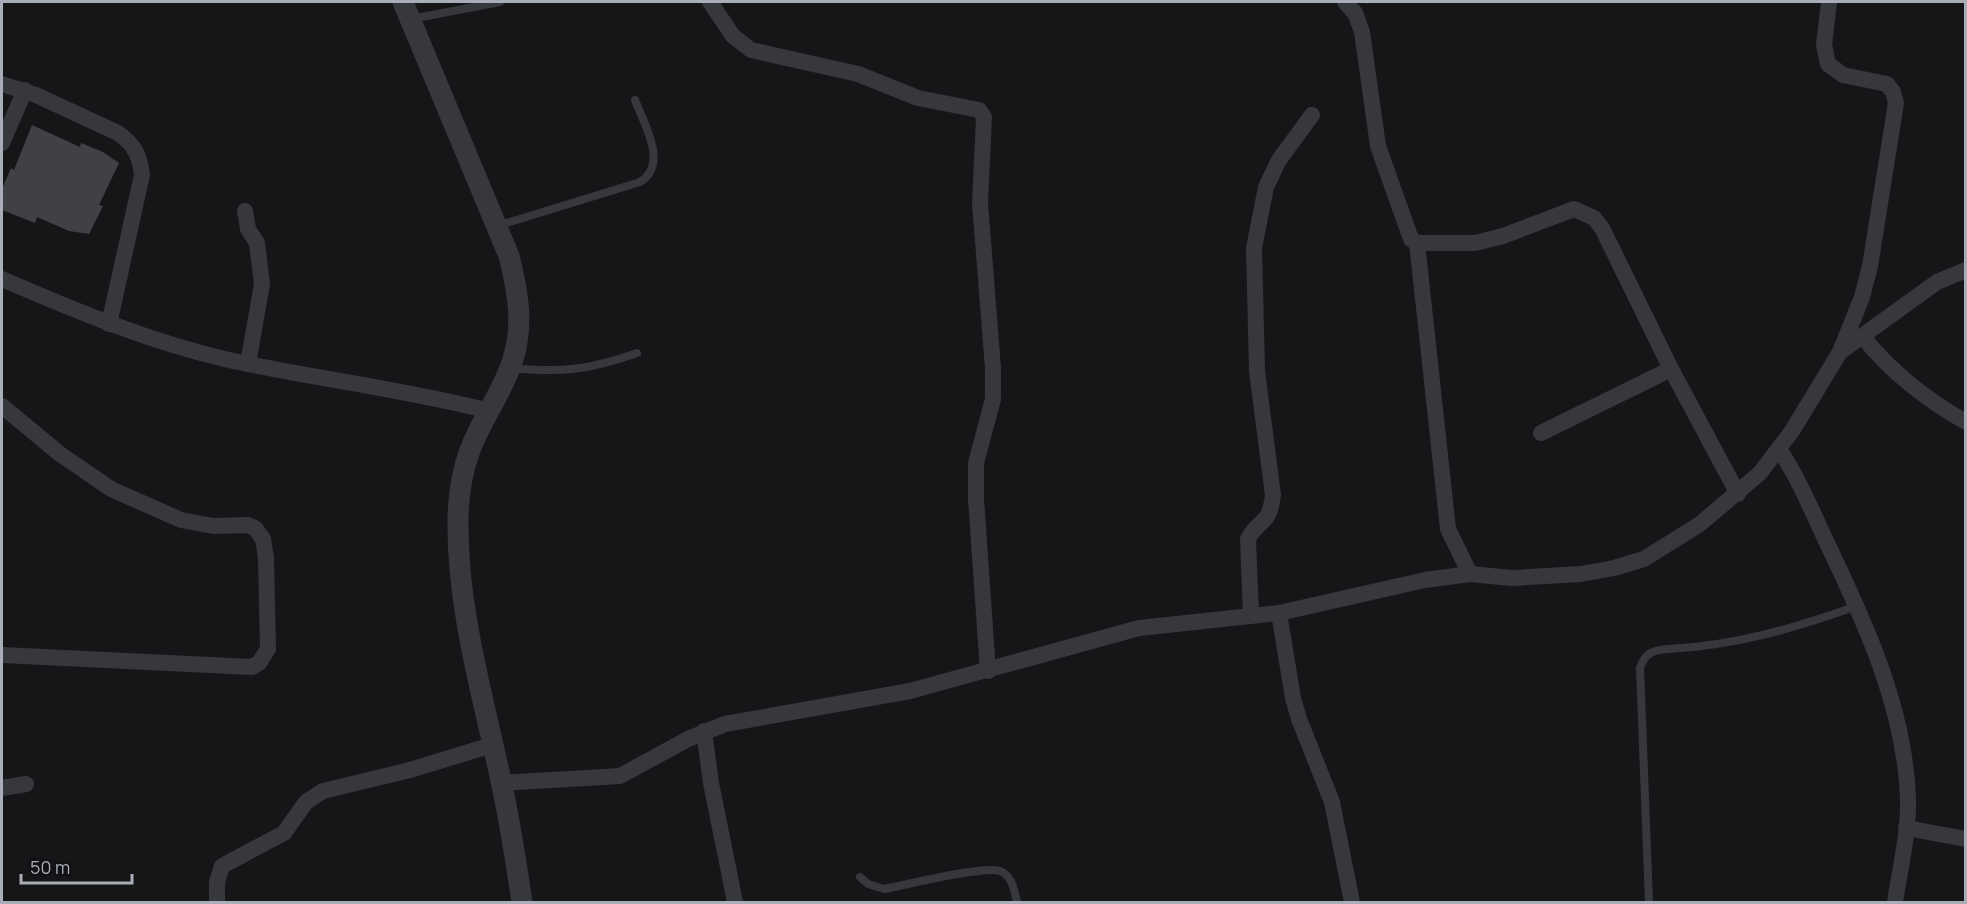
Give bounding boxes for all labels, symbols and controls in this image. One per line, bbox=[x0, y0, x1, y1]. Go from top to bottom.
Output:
scale bar bbox=[21, 847, 132, 885]
text: 50 m bbox=[30, 855, 70, 879]

